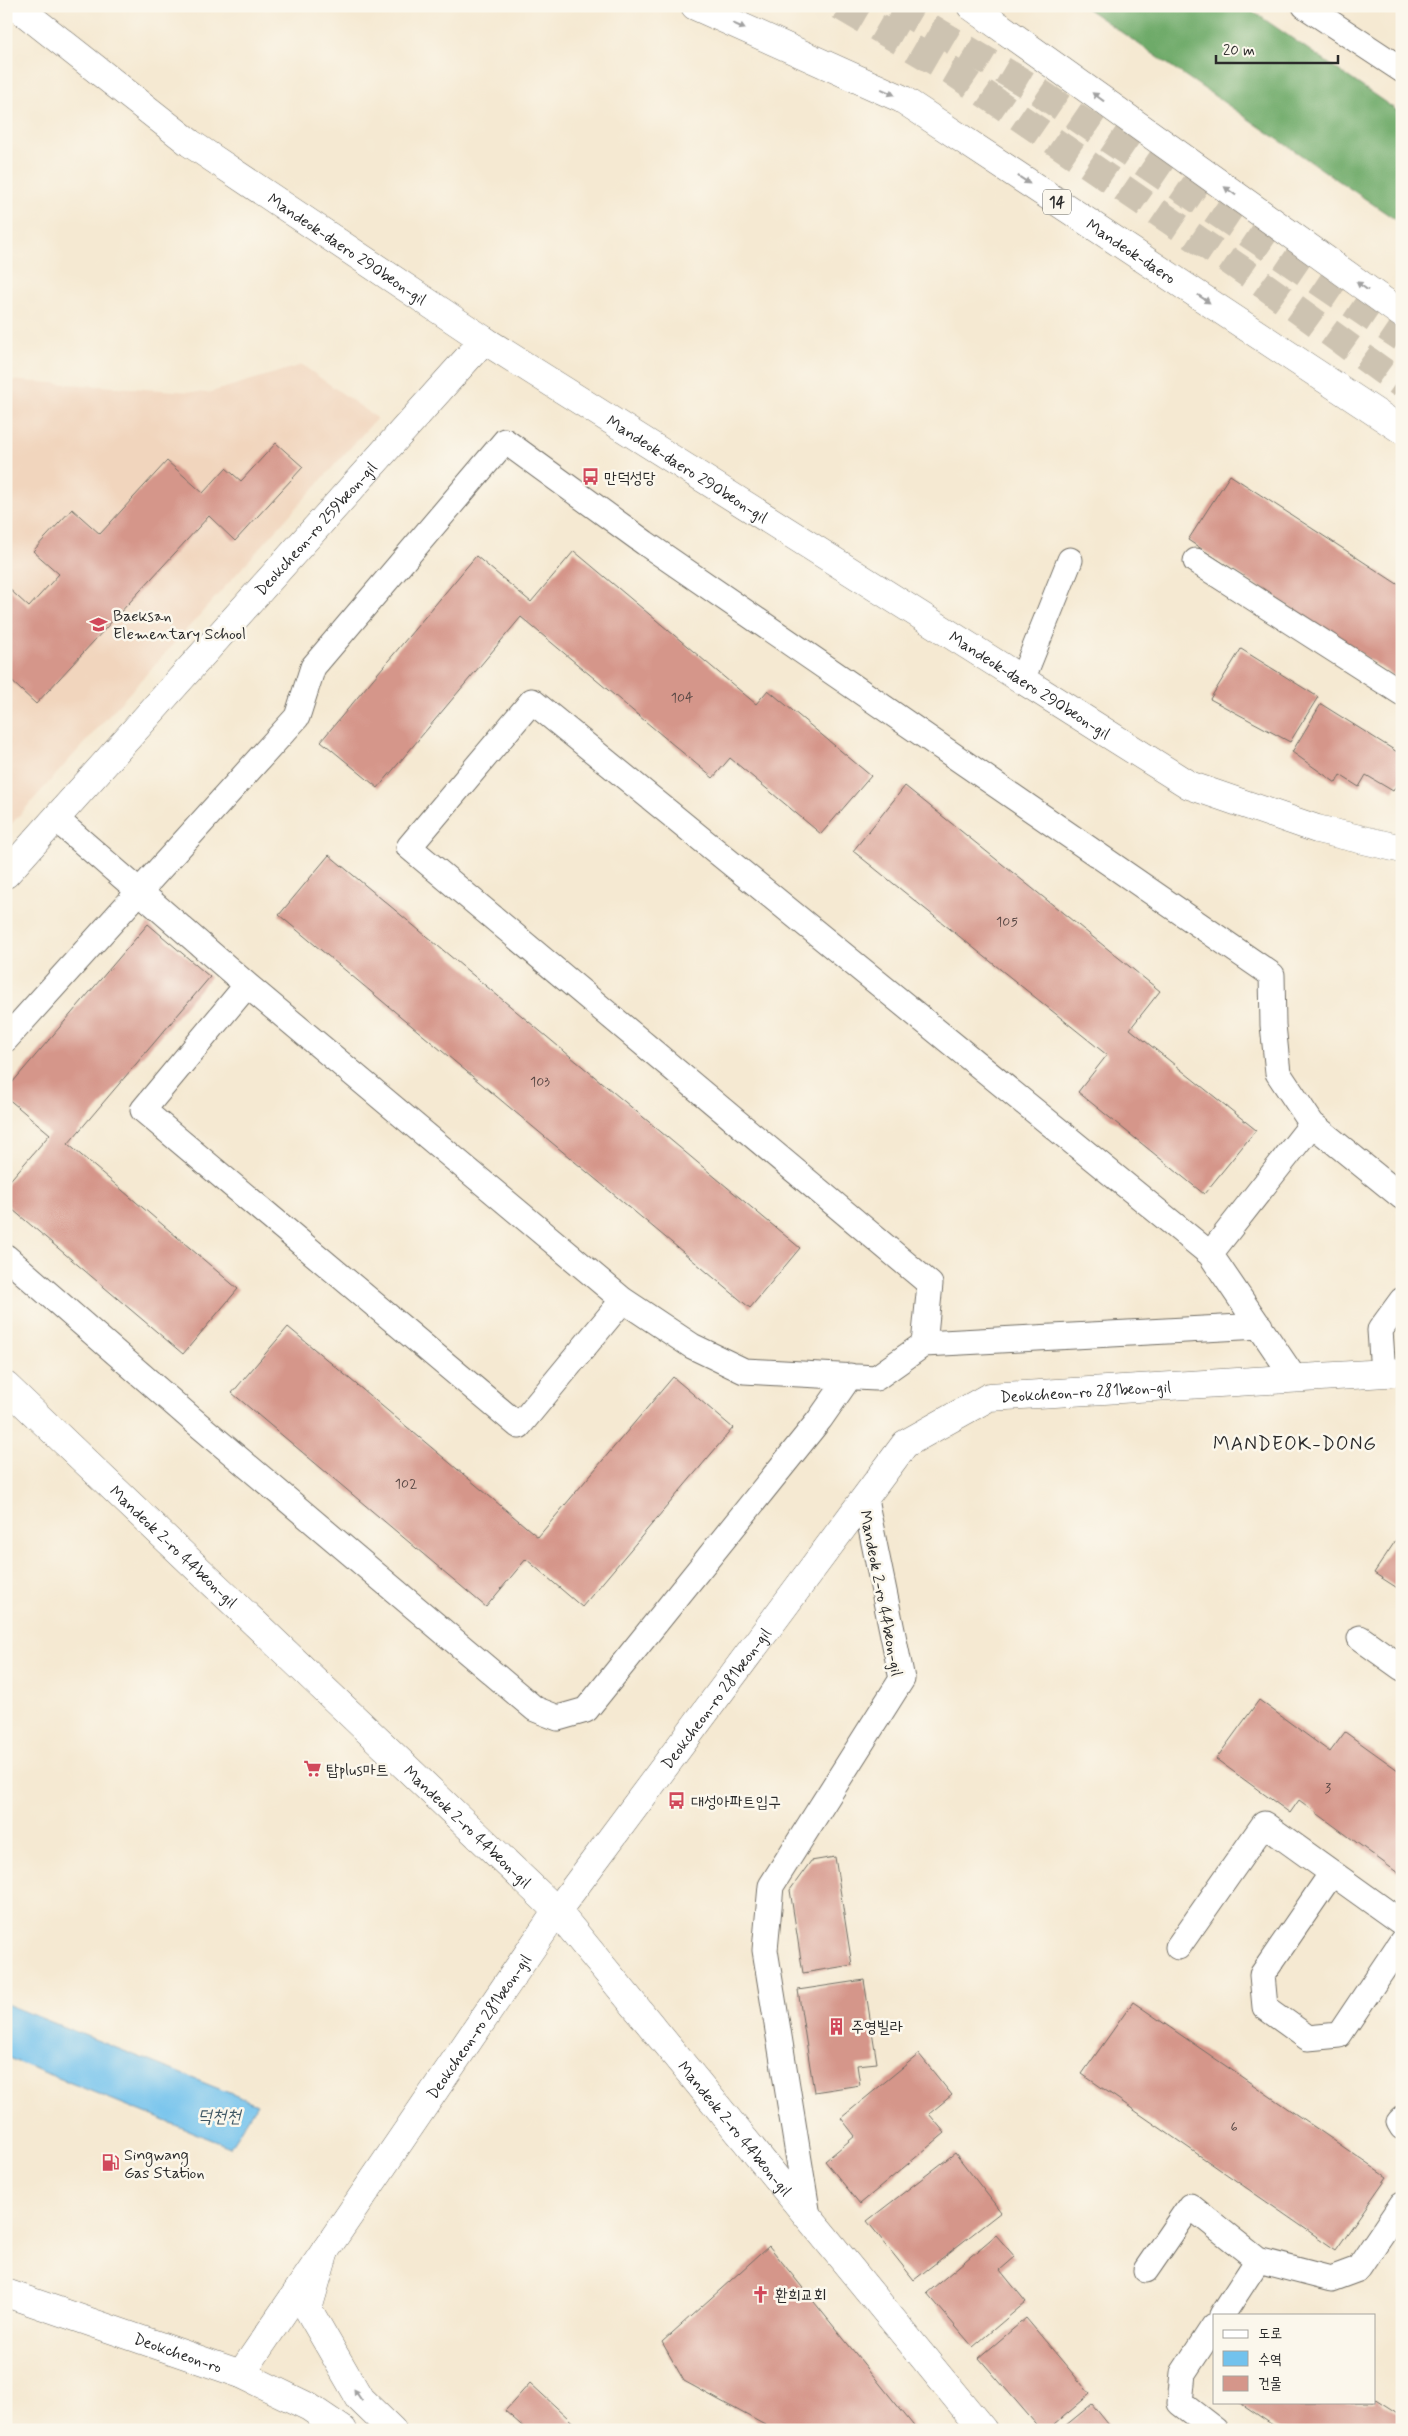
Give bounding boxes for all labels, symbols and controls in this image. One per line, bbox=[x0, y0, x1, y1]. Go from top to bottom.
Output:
one-way arrow bbox=[732, 23, 746, 31]
scale bar bbox=[1216, 32, 1338, 64]
text: 20 m bbox=[1223, 41, 1255, 61]
one-way arrow bbox=[881, 89, 895, 97]
one-way arrow bbox=[1091, 92, 1105, 102]
one-way arrow bbox=[1018, 175, 1031, 185]
one-way arrow bbox=[1223, 186, 1237, 196]
street label: Mandeok-daero 290beon-gil bbox=[263, 189, 430, 311]
road number: 14 bbox=[1043, 190, 1071, 214]
street label: Mandeok-daero bbox=[1082, 215, 1180, 289]
one-way arrow bbox=[1355, 281, 1369, 291]
one-way arrow bbox=[1197, 294, 1210, 303]
street label: Mandeok-daero 290beon-gil bbox=[602, 411, 771, 528]
street label: Deokcheon-ro 259beon-gil bbox=[251, 458, 382, 601]
bus stop icon: 만덕성당 bbox=[580, 467, 600, 487]
place label: 만덕성당 bbox=[604, 468, 656, 489]
place label: Baeksan Elementary School bbox=[113, 606, 246, 645]
school or university icon: Baeksan Elementary School bbox=[89, 614, 109, 634]
street label: Mandeok-daero 290beon-gil bbox=[945, 627, 1114, 745]
house number: 104 bbox=[671, 689, 693, 707]
house number: 105 bbox=[996, 913, 1018, 931]
house number: 103 bbox=[530, 1073, 550, 1091]
street label: Deokcheon-ro 281beon-gil bbox=[1000, 1377, 1172, 1408]
district label: MANDEOK-DONG bbox=[1213, 1432, 1377, 1457]
house number: 102 bbox=[395, 1475, 417, 1493]
street label: Mandeok 2-ro 44beon-gil bbox=[105, 1481, 241, 1613]
street label: Mandeok 2-ro 44beon-gil bbox=[854, 1509, 907, 1678]
street label: Deokcheon-ro 281beon-gil bbox=[657, 1624, 776, 1774]
supermarket icon: 탑plus마트 bbox=[302, 1759, 322, 1779]
place label: 탑plus마트 bbox=[326, 1760, 389, 1781]
street label: Mandeok 2-ro 44beon-gil bbox=[399, 1761, 535, 1893]
house number: 3 bbox=[1325, 1779, 1331, 1797]
bus stop icon: 대성아파트입구 bbox=[667, 1791, 687, 1811]
place label: 대성아파트입구 bbox=[691, 1792, 781, 1813]
street label: Deokcheon-ro 281beon-gil bbox=[423, 1950, 536, 2104]
building icon: 주영빌라 bbox=[827, 2016, 847, 2036]
place label: 주영빌라 bbox=[851, 2017, 903, 2038]
street label: Mandeok 2-ro 44beon-gil bbox=[672, 2057, 796, 2201]
water label: 덕천천 bbox=[197, 2105, 242, 2129]
house number: 6 bbox=[1230, 2118, 1238, 2136]
place label: Singwang Gas Station bbox=[124, 2145, 204, 2184]
fuel station icon: Singwang Gas Station bbox=[100, 2153, 120, 2173]
church icon: 환희교회 bbox=[751, 2284, 771, 2304]
place label: 환희교회 bbox=[775, 2285, 827, 2306]
legend bbox=[1213, 2314, 1376, 2404]
text: 도로 bbox=[1258, 2324, 1282, 2344]
street label: Deokcheon-ro bbox=[131, 2329, 225, 2379]
text: 수역 bbox=[1258, 2350, 1282, 2370]
text: 건물 bbox=[1258, 2374, 1282, 2394]
one-way arrow bbox=[353, 2388, 363, 2402]

